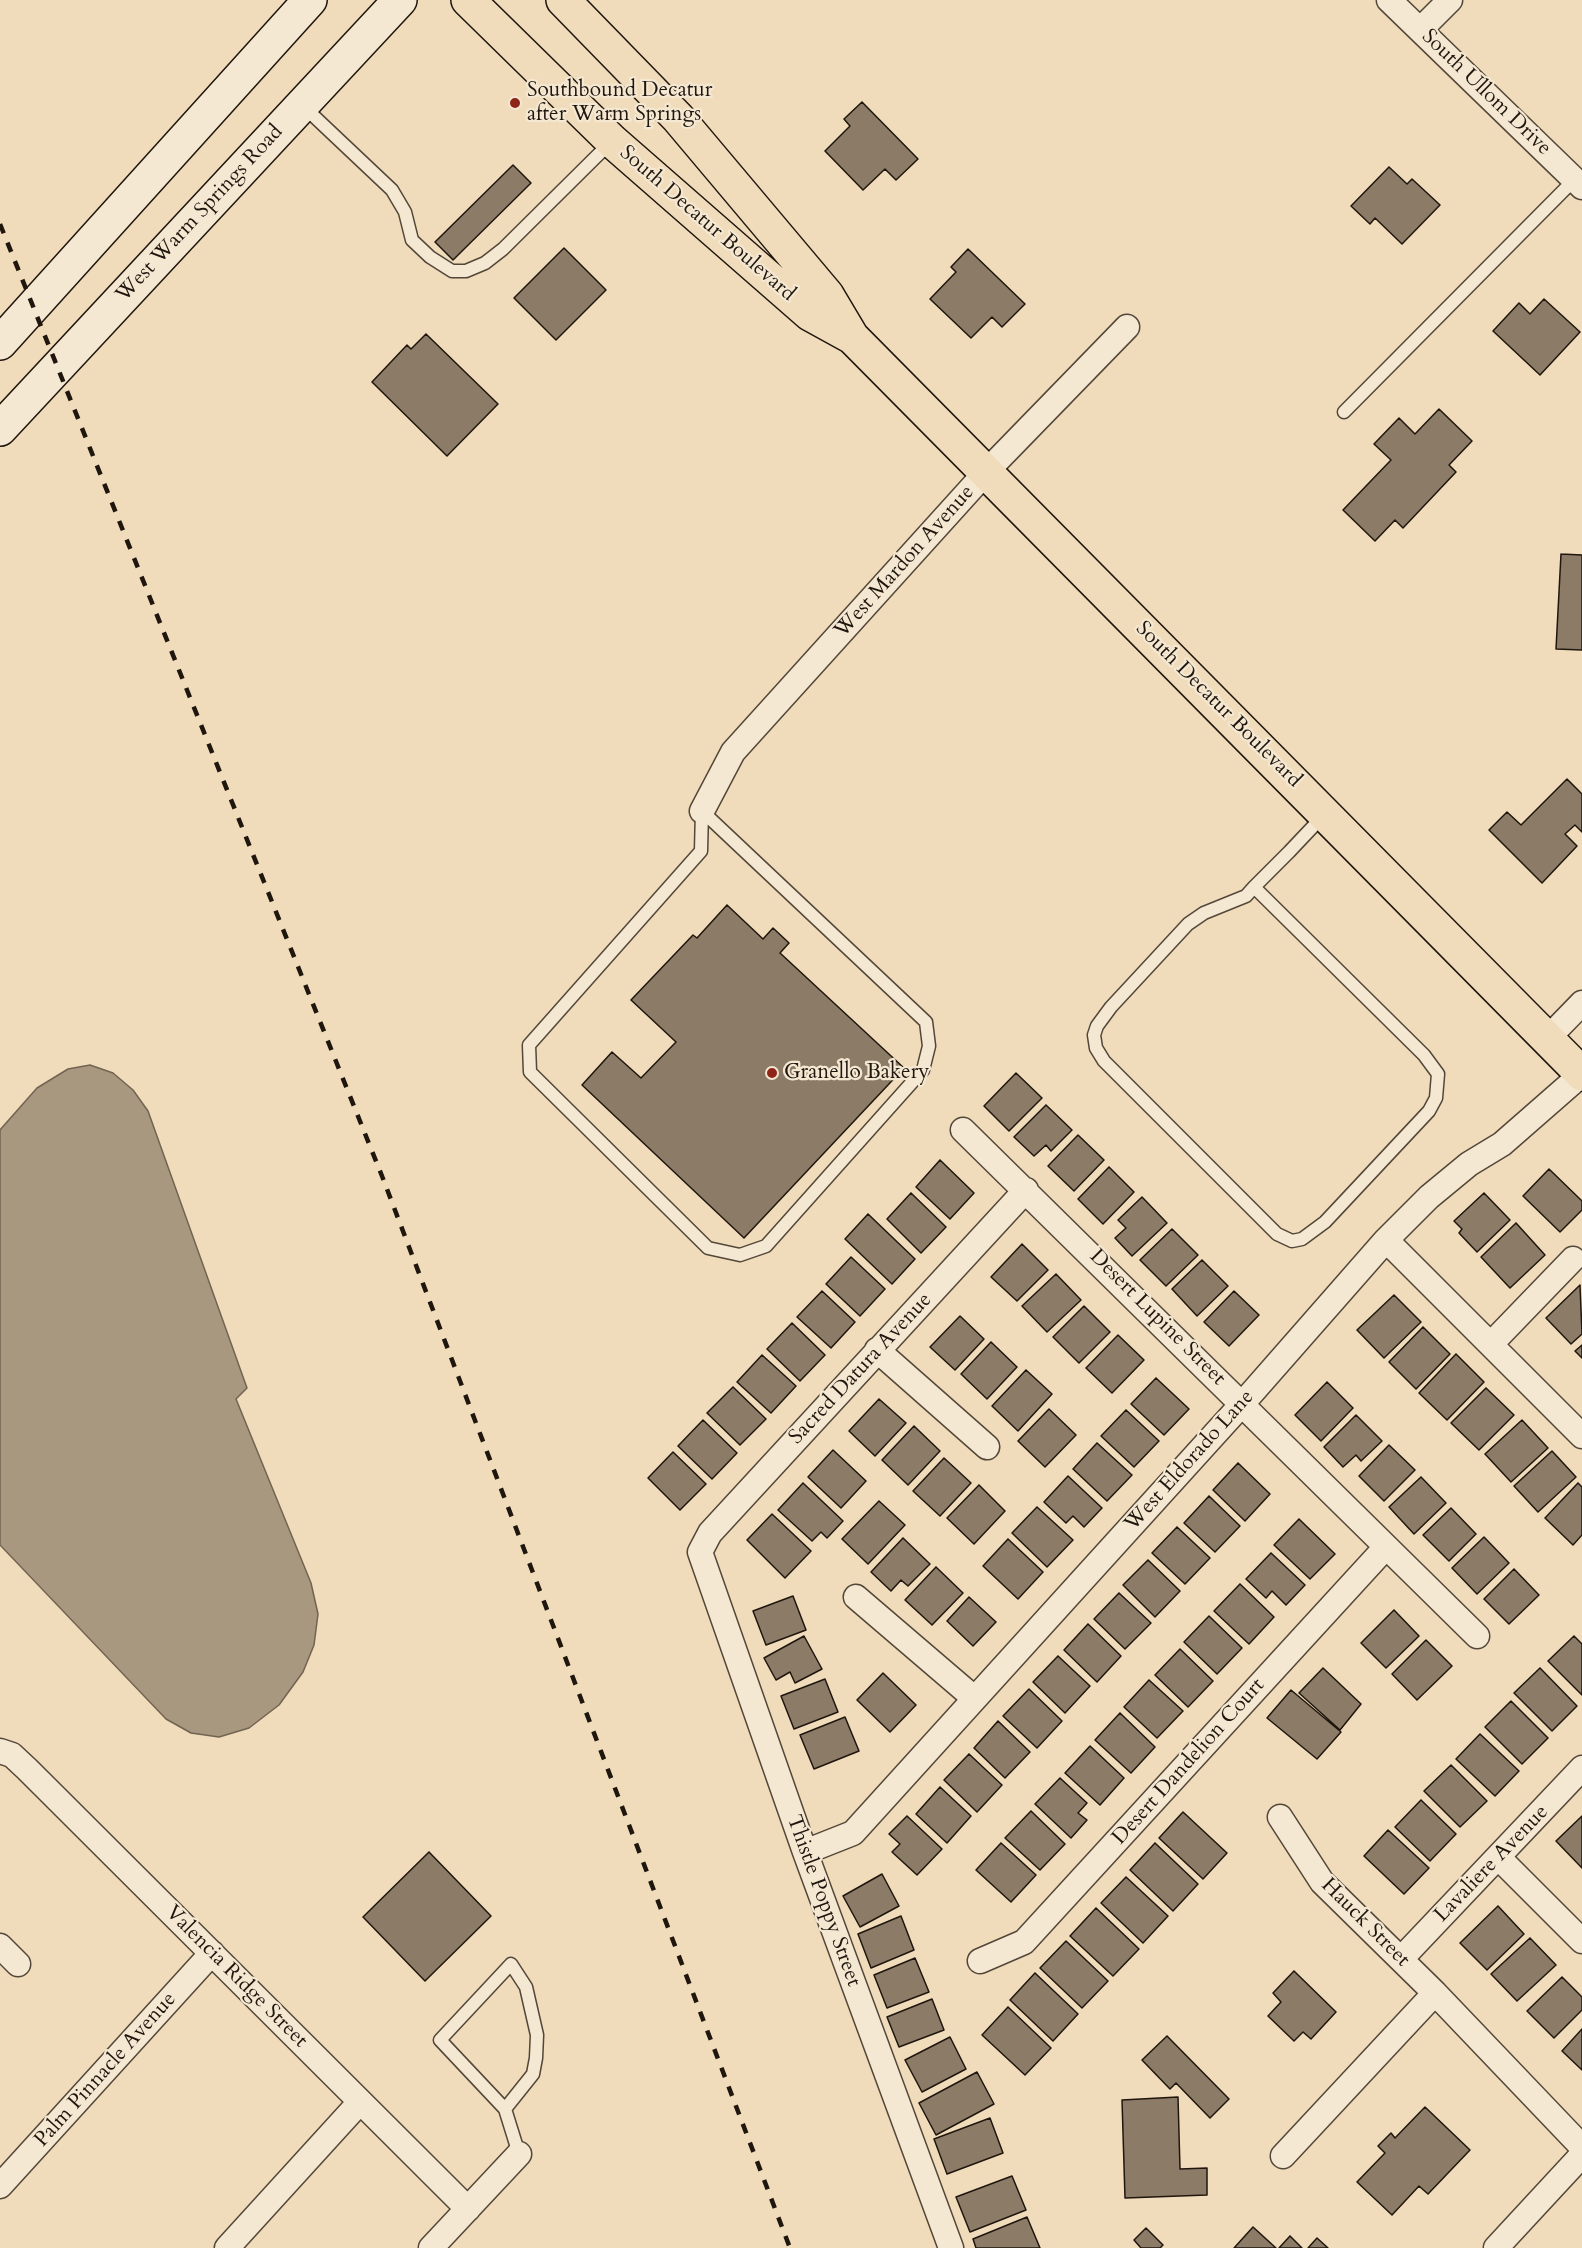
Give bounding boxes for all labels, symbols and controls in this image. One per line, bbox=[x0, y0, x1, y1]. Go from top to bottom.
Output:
street label: South Ullom Drive bbox=[1416, 25, 1556, 161]
place label: Southbound Decatur after Warm Springs bbox=[527, 78, 713, 128]
marker: Southbound Decatur after Warm Springs bbox=[508, 96, 522, 110]
street label: West Warm Springs Road bbox=[111, 120, 289, 308]
street label: South Decatur Boulevard bbox=[614, 141, 800, 307]
street label: West Mardon Avenue bbox=[830, 480, 980, 644]
street label: South Decatur Boulevard bbox=[1130, 617, 1306, 793]
place label: Granello Bakery bbox=[784, 1060, 929, 1086]
marker: Granello Bakery bbox=[765, 1066, 779, 1080]
street label: Desert Lupine Street bbox=[1084, 1245, 1230, 1391]
street label: Sacred Datura Avenue bbox=[784, 1288, 938, 1450]
street label: West Eldorado Lane bbox=[1120, 1385, 1260, 1537]
street label: Desert Dandelion Court bbox=[1108, 1674, 1270, 1850]
street label: Lavaliere Avenue bbox=[1430, 1800, 1554, 1928]
street label: Thistle Poppy Street bbox=[780, 1812, 866, 1990]
street label: Hauck Street bbox=[1315, 1873, 1415, 1973]
street label: Valencia Ridge Street bbox=[160, 1901, 312, 2053]
street label: Palm Pinnacle Avenue bbox=[30, 1987, 182, 2153]

